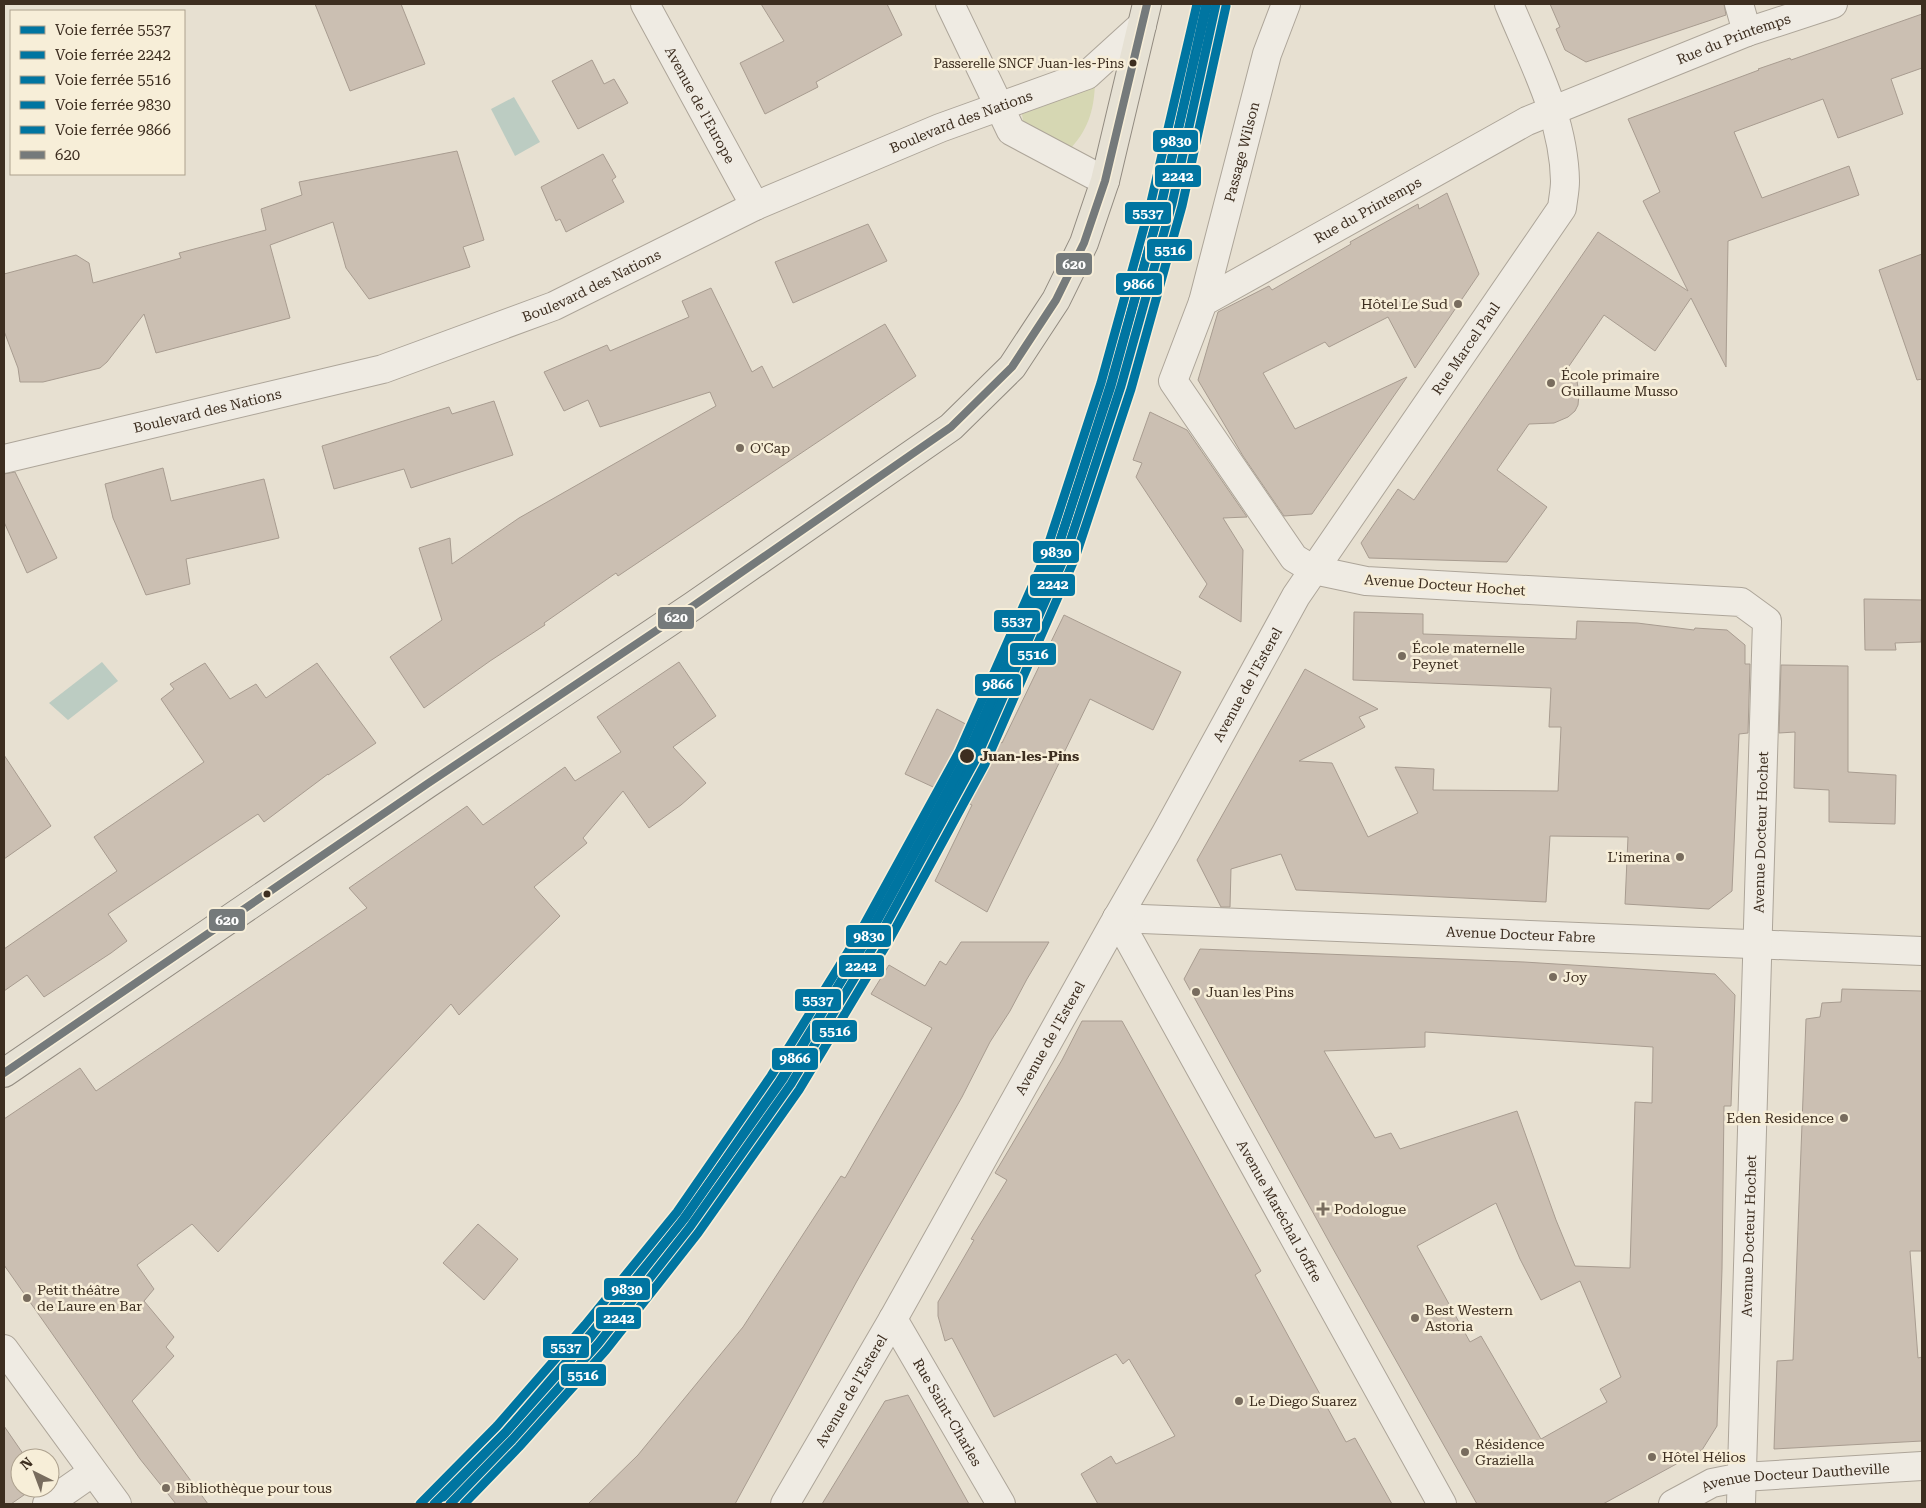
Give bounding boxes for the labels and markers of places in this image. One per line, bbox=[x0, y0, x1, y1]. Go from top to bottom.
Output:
place label: Passerelle SNCF Juan-les-Pins bbox=[933, 56, 1124, 71]
marker: Passerelle SNCF Juan-les-Pins bbox=[1128, 58, 1138, 68]
place label: Hôtel Le Sud bbox=[1361, 296, 1448, 312]
marker: Hôtel Le Sud bbox=[1452, 298, 1464, 310]
place label: École primaire Guillaume Musso bbox=[1561, 367, 1678, 399]
marker: École primaire Guillaume Musso bbox=[1545, 377, 1557, 389]
place label: O'Cap bbox=[750, 440, 790, 456]
marker: O'Cap bbox=[734, 442, 746, 454]
place label: École maternelle Peynet bbox=[1412, 640, 1525, 672]
marker: École maternelle Peynet bbox=[1396, 650, 1408, 662]
marker: Juan-les-Pins bbox=[958, 747, 976, 765]
place label: Juan-les-Pins bbox=[980, 748, 1079, 764]
place label: L'imerina bbox=[1607, 849, 1670, 865]
marker: L'imerina bbox=[1674, 851, 1686, 863]
unlabelled marker bbox=[262, 889, 272, 899]
place label: Joy bbox=[1563, 969, 1588, 985]
marker: Joy bbox=[1547, 971, 1559, 983]
place label: Juan les Pins bbox=[1206, 984, 1294, 1000]
marker: Juan les Pins bbox=[1190, 986, 1202, 998]
place label: Eden Residence bbox=[1726, 1110, 1834, 1126]
marker: Eden Residence bbox=[1838, 1112, 1850, 1124]
place label: Podologue bbox=[1334, 1201, 1406, 1217]
marker: Podologue bbox=[1316, 1202, 1330, 1216]
place label: Petit théâtre de Laure en Bar bbox=[37, 1282, 142, 1314]
marker: Petit théâtre de Laure en Bar bbox=[21, 1292, 33, 1304]
place label: Best Western Astoria bbox=[1425, 1302, 1513, 1334]
marker: Best Western Astoria bbox=[1409, 1312, 1421, 1324]
place label: Le Diego Suarez bbox=[1249, 1393, 1357, 1409]
marker: Le Diego Suarez bbox=[1233, 1395, 1245, 1407]
place label: Résidence Graziella bbox=[1475, 1436, 1545, 1468]
marker: Résidence Graziella bbox=[1459, 1446, 1471, 1458]
place label: Hôtel Hélios bbox=[1662, 1449, 1746, 1465]
marker: Hôtel Hélios bbox=[1646, 1451, 1658, 1463]
place label: Bibliothèque pour tous bbox=[176, 1480, 332, 1496]
marker: Bibliothèque pour tous bbox=[160, 1482, 172, 1494]

